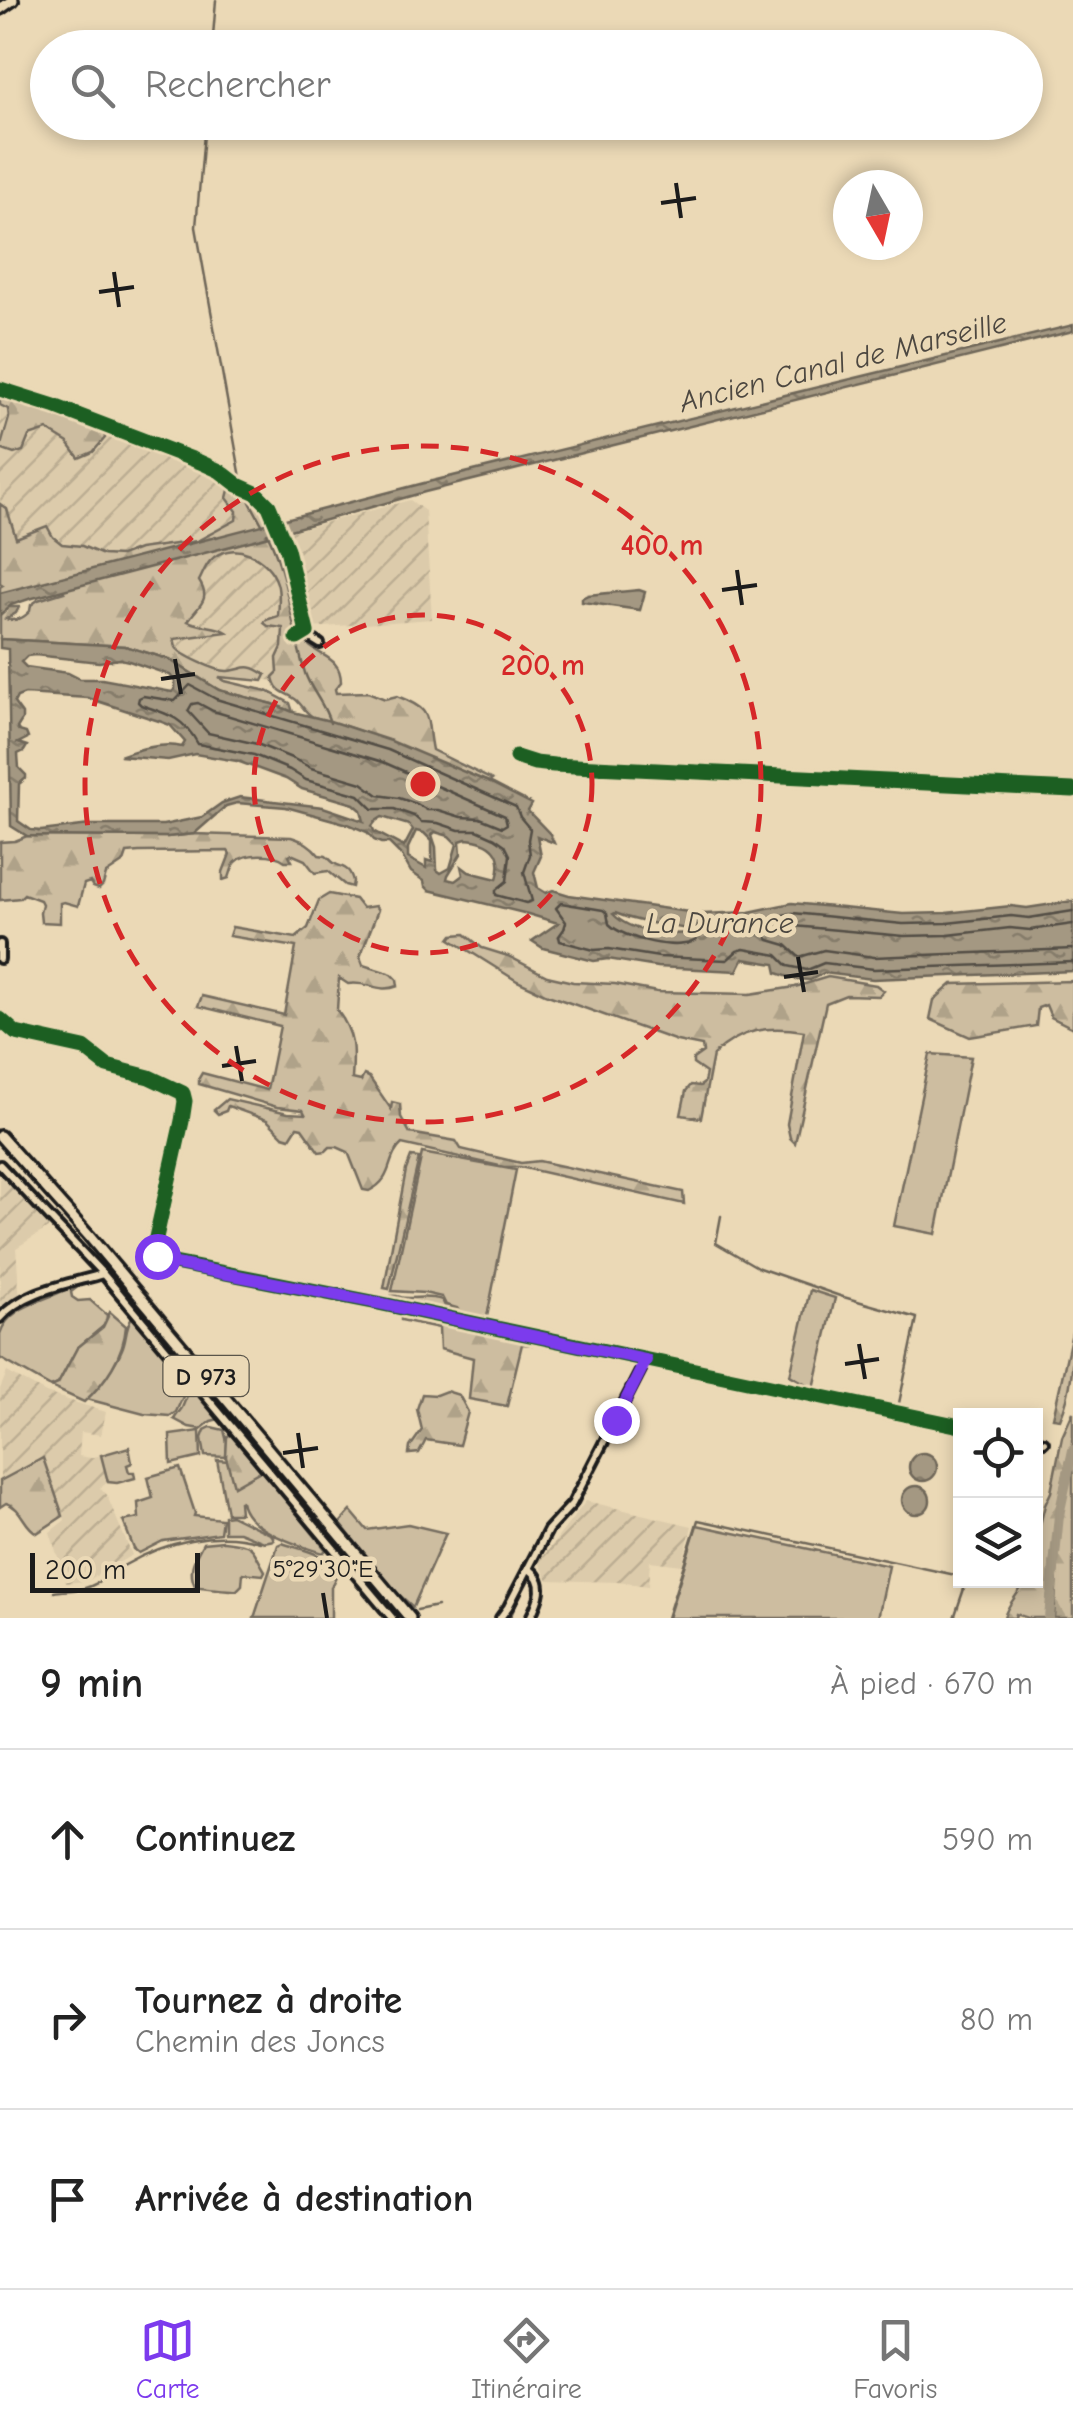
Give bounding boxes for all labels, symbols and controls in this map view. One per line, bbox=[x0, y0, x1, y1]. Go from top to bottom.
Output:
search box bbox=[30, 30, 1043, 140]
icon: search bbox=[65, 58, 120, 113]
text: Rechercher bbox=[145, 63, 331, 107]
north arrow bbox=[833, 170, 923, 260]
water label: Ancien Canal de Marseille bbox=[675, 305, 1010, 420]
text: 400 m bbox=[621, 528, 703, 563]
text: 200 m bbox=[501, 648, 585, 683]
centre of rings bbox=[405, 766, 441, 802]
water label: La Durance bbox=[646, 906, 794, 941]
route start bbox=[135, 1234, 181, 1280]
road number: D 973 bbox=[164, 1356, 248, 1396]
route end bbox=[594, 1398, 640, 1444]
map controls bbox=[953, 1408, 1043, 1588]
button: locate bbox=[953, 1408, 1043, 1498]
button: layers bbox=[953, 1498, 1043, 1588]
scale bar bbox=[30, 1548, 200, 1592]
text: 200 m bbox=[45, 1554, 126, 1586]
text: 5°29'30"E bbox=[273, 1554, 373, 1583]
text: 9 min bbox=[40, 1659, 143, 1708]
text: À pied · 670 m bbox=[830, 1665, 1033, 1702]
icon: ahead bbox=[40, 1812, 95, 1867]
text: Continuez bbox=[135, 1817, 295, 1861]
text: 590 m bbox=[942, 1821, 1033, 1858]
text: Tournez à droite bbox=[135, 1979, 402, 2023]
icon: right bbox=[40, 1992, 95, 2047]
text: 80 m bbox=[960, 2001, 1033, 2038]
text: Chemin des Joncs bbox=[135, 2023, 385, 2060]
icon: arrive bbox=[40, 2172, 95, 2227]
text: Arrivée à destination bbox=[135, 2177, 473, 2221]
tab: Carte bbox=[136, 2313, 200, 2405]
tab: Itinéraire bbox=[471, 2313, 582, 2405]
tab: Favoris bbox=[853, 2313, 937, 2405]

